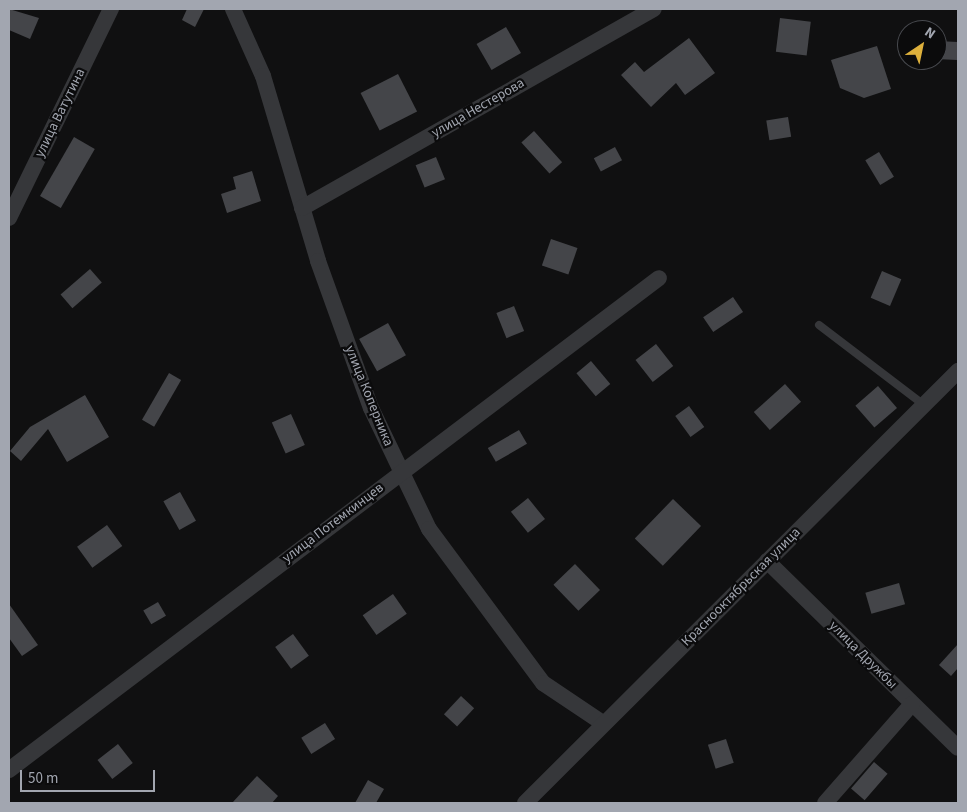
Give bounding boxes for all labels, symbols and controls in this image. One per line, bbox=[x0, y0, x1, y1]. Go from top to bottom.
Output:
north arrow bbox=[897, 20, 947, 70]
text: N bbox=[920, 22, 939, 44]
street label: улица Ватутина bbox=[31, 66, 89, 160]
street label: улица Нестерова bbox=[429, 75, 527, 141]
street label: улица Коперника bbox=[341, 343, 397, 449]
street label: улица Потемкинцев bbox=[279, 479, 387, 567]
street label: Краснооктябрьская улица bbox=[678, 524, 804, 650]
street label: улица Дружбы bbox=[825, 617, 901, 693]
scale bar bbox=[22, 760, 158, 792]
text: 50 m bbox=[28, 768, 58, 789]

